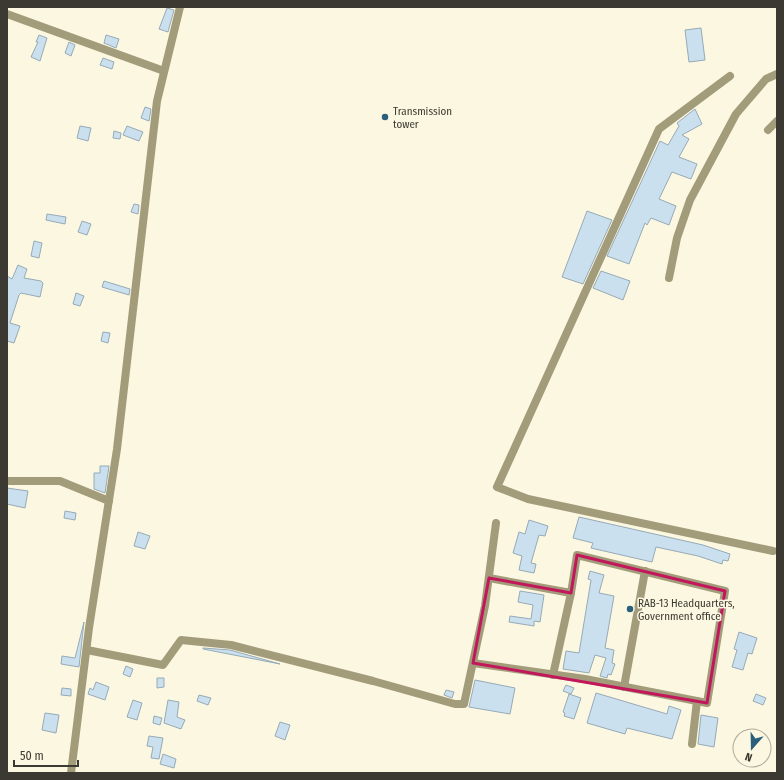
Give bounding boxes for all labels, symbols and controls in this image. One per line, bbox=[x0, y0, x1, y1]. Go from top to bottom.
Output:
place label: Transmission tower bbox=[393, 105, 452, 131]
marker: Transmission tower bbox=[380, 112, 390, 122]
place label: RAB-13 Headquarters, Government office bbox=[638, 597, 735, 623]
marker: RAB-13 Headquarters, Government office bbox=[625, 604, 635, 614]
north arrow bbox=[732, 728, 772, 768]
scale bar bbox=[14, 742, 78, 768]
text: 50 m bbox=[20, 749, 44, 763]
text: N bbox=[743, 750, 754, 764]

